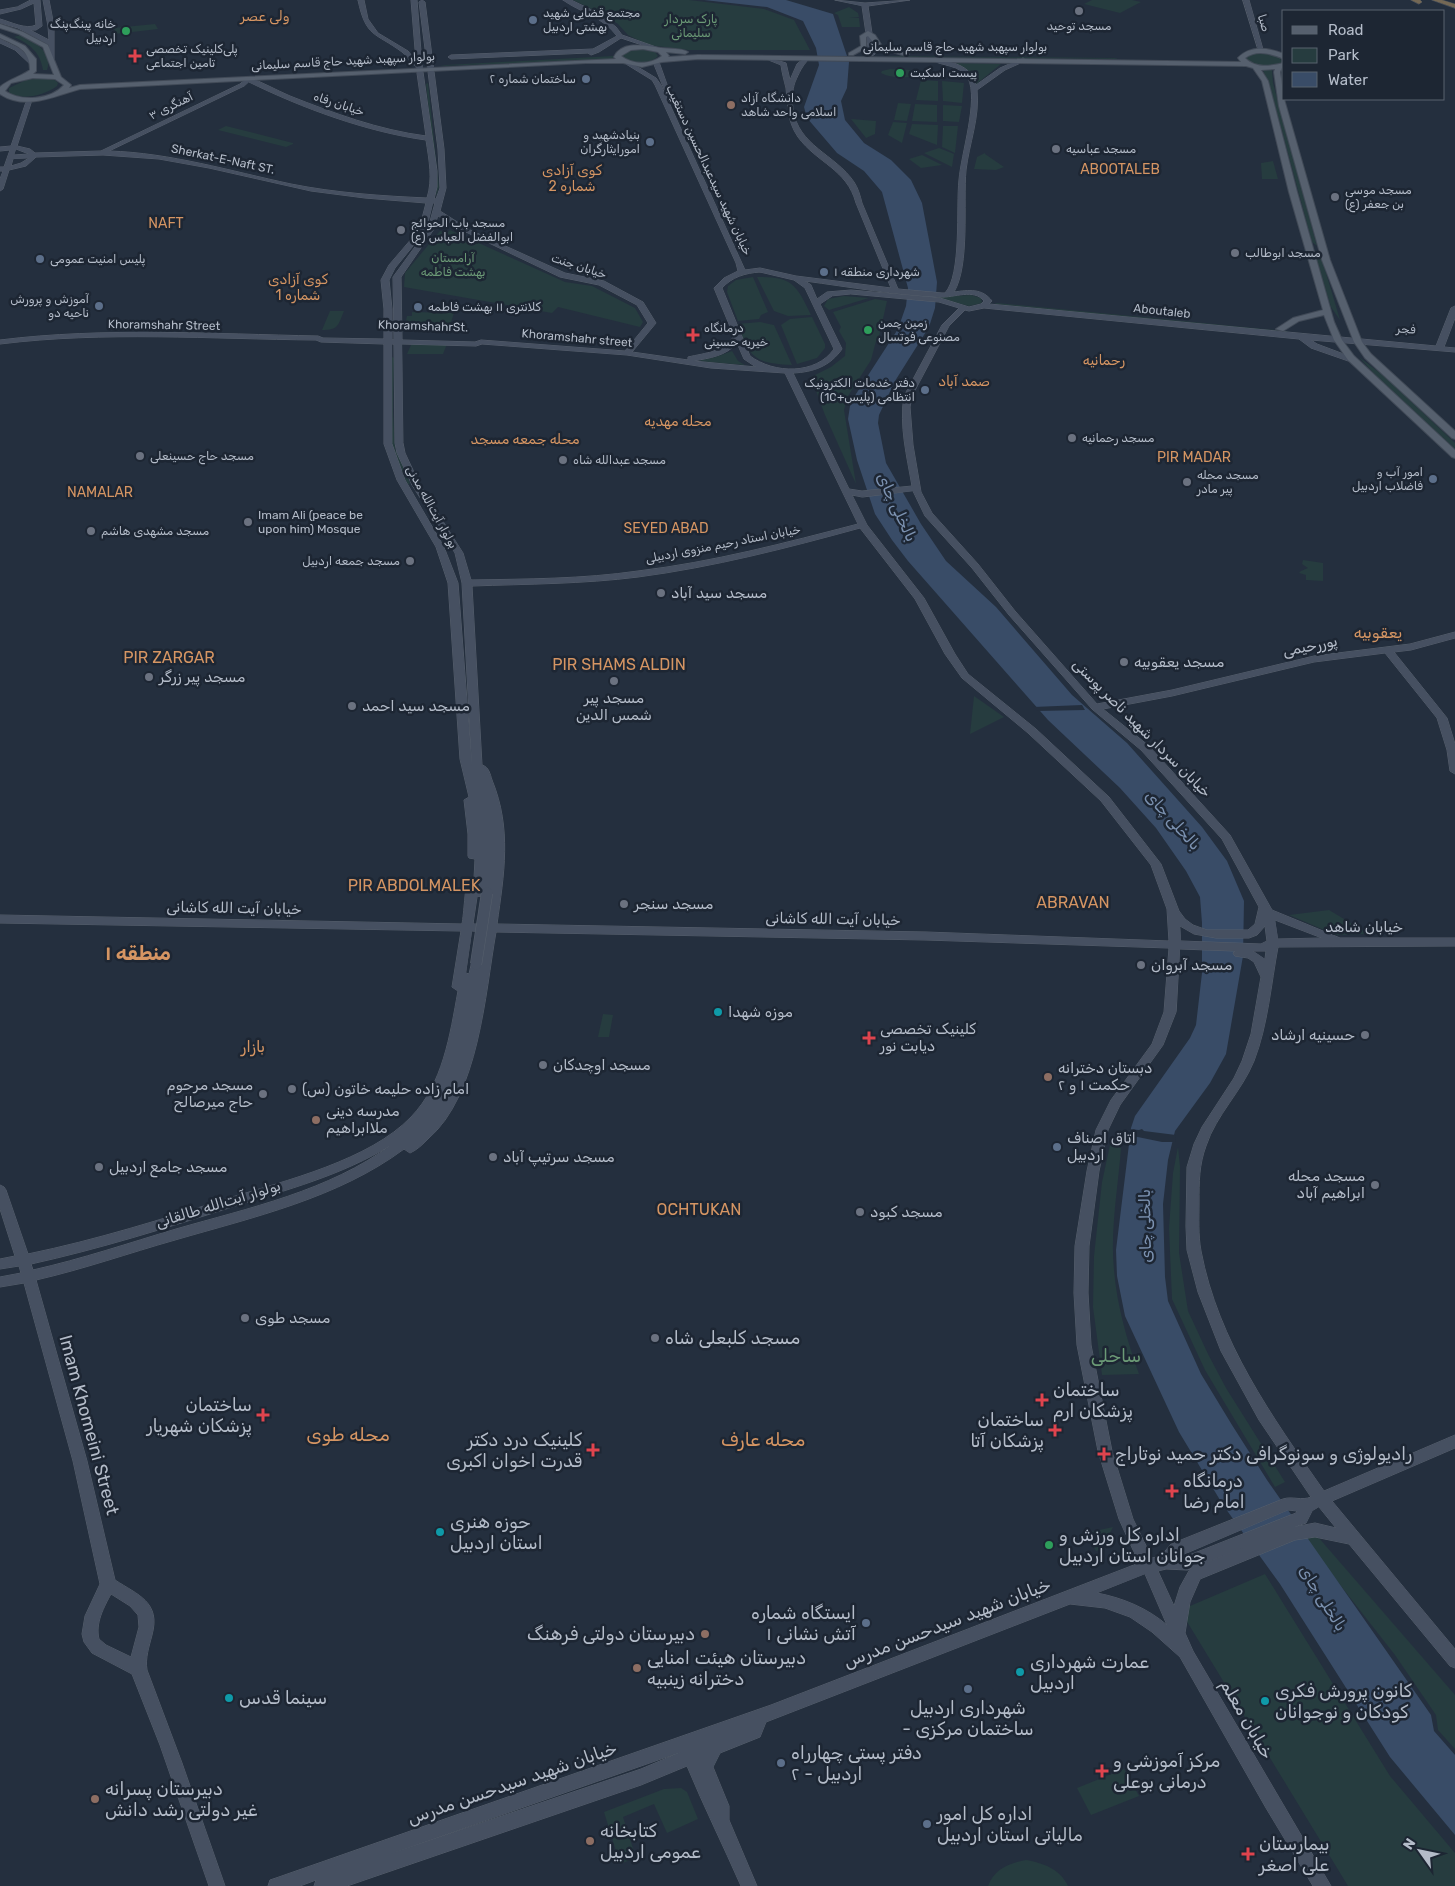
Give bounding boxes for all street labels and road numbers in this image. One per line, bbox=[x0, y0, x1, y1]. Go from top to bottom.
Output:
street label: صبا bbox=[1255, 13, 1273, 33]
street label: بولوار سپهبد شهید حاج قاسم سلیمانی bbox=[863, 40, 1047, 56]
street label: بولوار سپهبد شهید حاج قاسم سلیمانی bbox=[251, 49, 436, 75]
street label: خیابان شهید سیدعبدالحسین دستغیب bbox=[663, 83, 755, 257]
street label: آهنگری ۳ bbox=[147, 89, 196, 124]
street label: خیابان رفاه bbox=[312, 89, 366, 120]
street label: Sherkat-E-Naft ST. bbox=[170, 141, 276, 177]
street label: خیابان جنت bbox=[550, 250, 608, 282]
street label: Aboutaleb bbox=[1133, 301, 1191, 321]
street label: Khoramshahr Street bbox=[108, 317, 221, 333]
street label: KhoramshahrSt. bbox=[378, 317, 468, 335]
street label: فجر bbox=[1395, 321, 1416, 338]
street label: Khoramshahr street bbox=[521, 326, 633, 350]
street label: بولوار آیت‌الله مدنی bbox=[403, 463, 461, 551]
street label: خیابان استاد رحیم منزوی اردبیلی bbox=[644, 522, 802, 567]
street label: پوررحیمی bbox=[1281, 632, 1339, 661]
street label: خیابان سردار شهید ناصر پوستی bbox=[1068, 655, 1215, 802]
street label: خیابان آیت الله کاشانی bbox=[166, 898, 302, 918]
street label: خیابان آیت الله کاشانی bbox=[765, 909, 901, 929]
street label: خیابان شاهد bbox=[1325, 918, 1403, 936]
street label: بولوار آیت‌الله طالقانی bbox=[153, 1176, 283, 1232]
street label: Imam Khomeini Street bbox=[54, 1333, 124, 1517]
street label: خیابان شهید سیدحسن مدرس bbox=[840, 1573, 1054, 1673]
street label: خیابان معلم bbox=[1215, 1675, 1279, 1763]
street label: خیابان شهید سیدحسن مدرس bbox=[404, 1737, 620, 1829]

